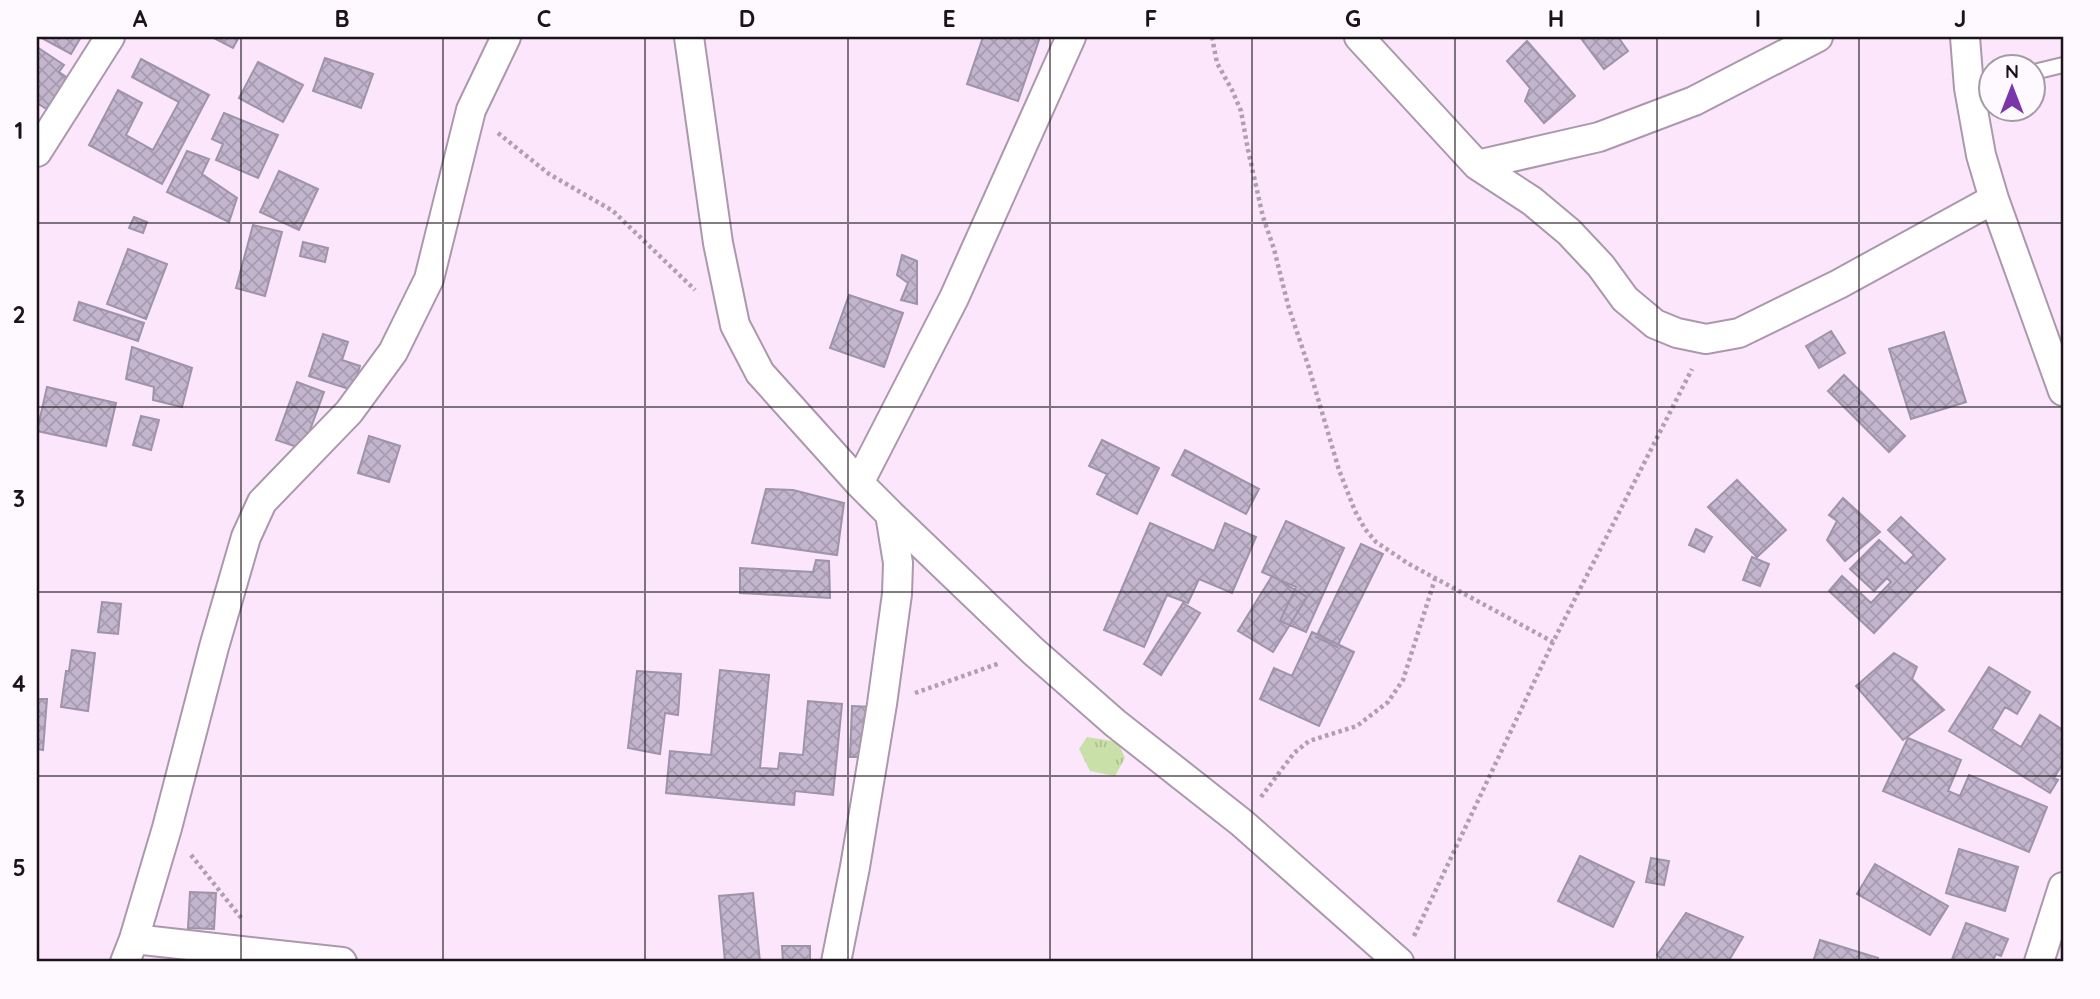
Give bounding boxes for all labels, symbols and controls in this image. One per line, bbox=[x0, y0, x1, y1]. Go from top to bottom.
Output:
text: A bbox=[133, 4, 148, 33]
text: B bbox=[334, 4, 350, 33]
text: C bbox=[537, 4, 551, 33]
text: D bbox=[739, 4, 755, 33]
text: E bbox=[942, 4, 956, 33]
text: F bbox=[1145, 4, 1157, 33]
text: G bbox=[1345, 4, 1361, 33]
text: H bbox=[1548, 4, 1564, 33]
text: I bbox=[1755, 4, 1761, 33]
text: J bbox=[1954, 4, 1966, 33]
north arrow bbox=[1978, 52, 2048, 122]
text: N bbox=[2005, 59, 2019, 83]
text: 1 bbox=[15, 116, 23, 145]
text: 2 bbox=[12, 300, 26, 329]
text: 3 bbox=[13, 484, 25, 513]
text: 4 bbox=[12, 669, 26, 698]
text: 5 bbox=[12, 853, 26, 882]

